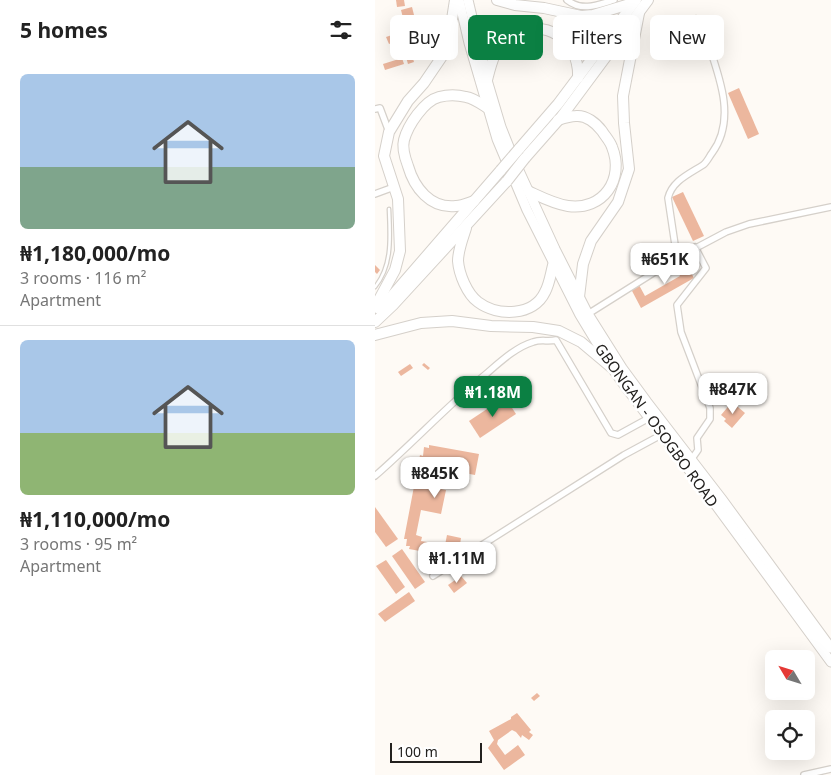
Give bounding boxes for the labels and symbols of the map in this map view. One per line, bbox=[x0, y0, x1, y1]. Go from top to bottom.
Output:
pin: ₦651K bbox=[630, 242, 700, 285]
street label: GBONGAN - OSOGBO ROAD bbox=[591, 339, 723, 511]
pin: ₦847K bbox=[698, 372, 768, 415]
pin: ₦1.18M bbox=[452, 376, 534, 418]
pin: ₦845K bbox=[400, 456, 470, 499]
pin: ₦1.11M bbox=[416, 542, 498, 584]
north arrow bbox=[765, 650, 815, 700]
scale bar bbox=[390, 740, 483, 763]

